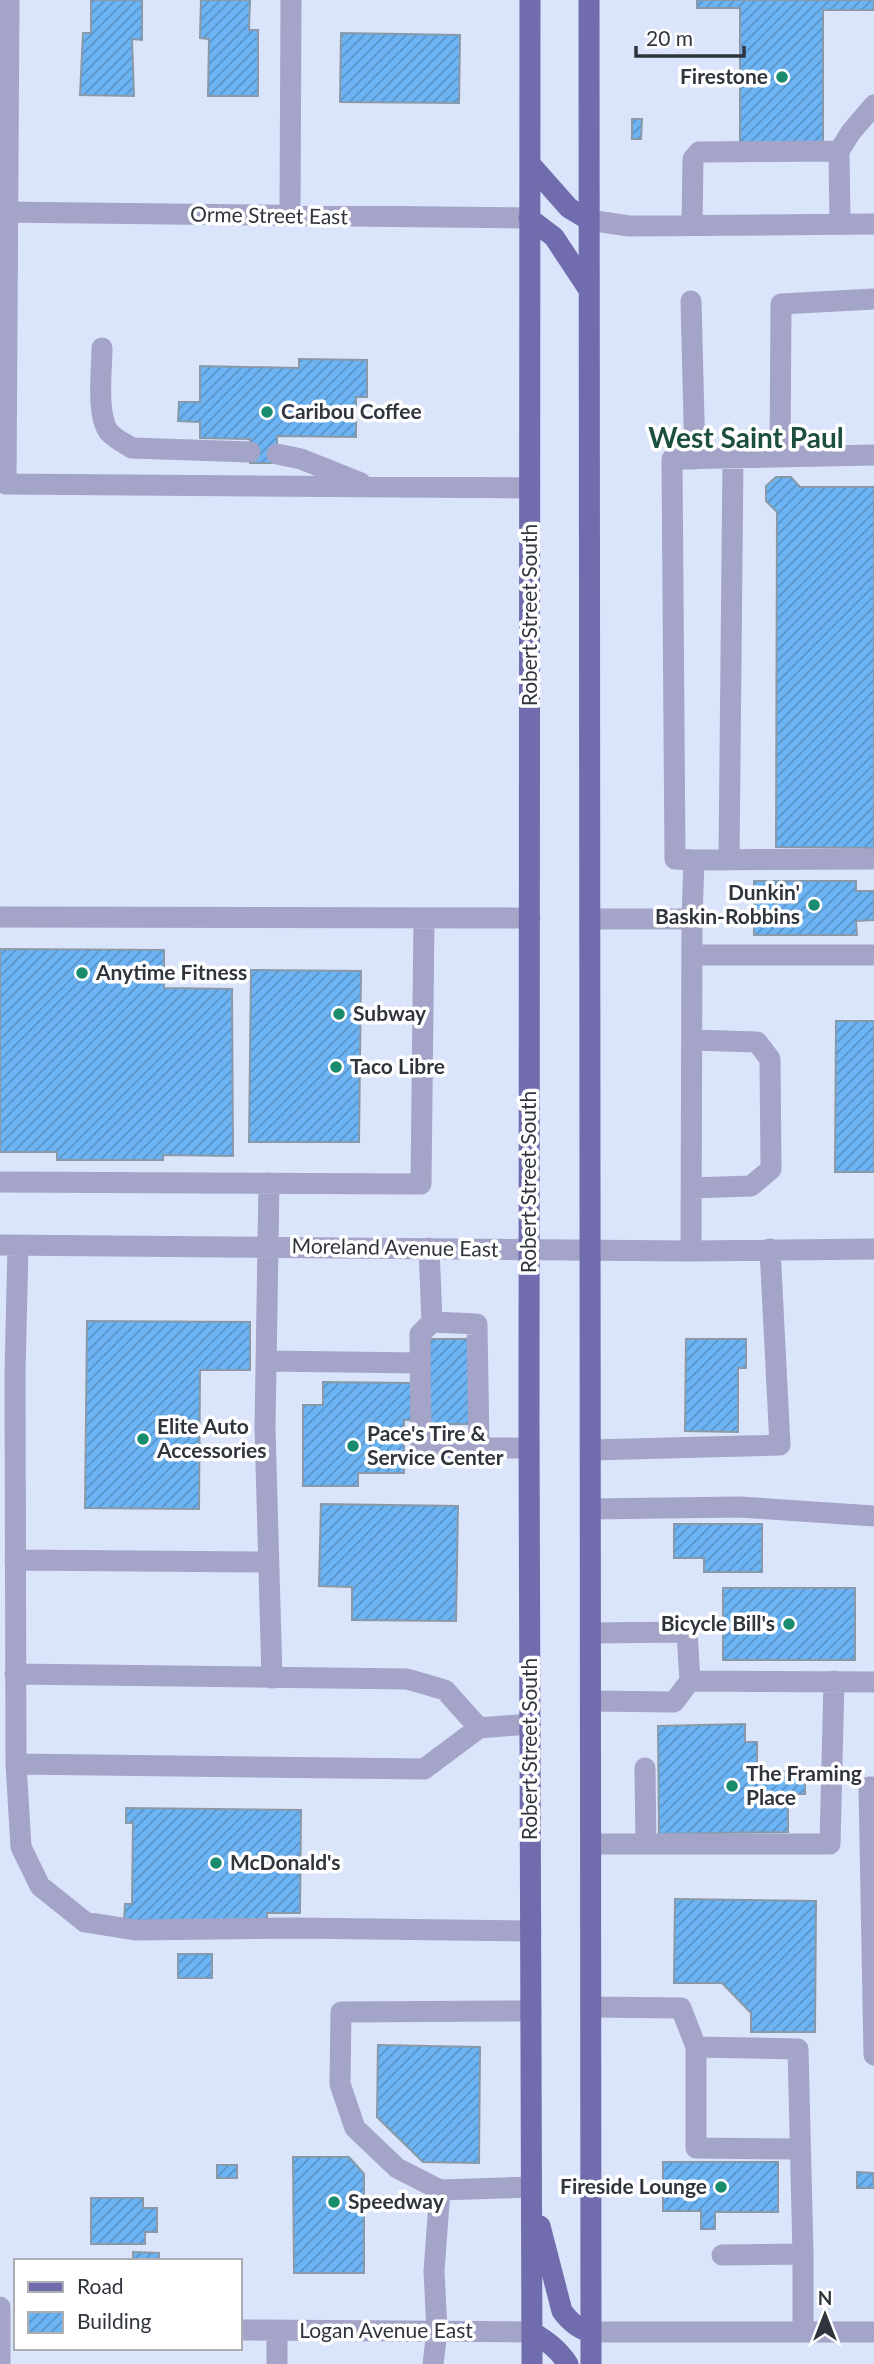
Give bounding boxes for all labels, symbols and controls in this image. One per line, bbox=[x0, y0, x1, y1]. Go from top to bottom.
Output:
scale bar bbox=[636, 14, 744, 58]
text: 20 m bbox=[646, 25, 693, 50]
place label: Firestone bbox=[680, 63, 768, 88]
marker: Firestone bbox=[774, 69, 790, 85]
street label: Orme Street East bbox=[190, 201, 349, 228]
place label: Caribou Coffee bbox=[281, 398, 422, 423]
marker: Caribou Coffee bbox=[259, 404, 275, 420]
district label: West Saint Paul bbox=[648, 420, 844, 454]
street label: Robert Street South bbox=[516, 524, 541, 706]
place label: Dunkin' Baskin-Robbins bbox=[655, 879, 800, 928]
marker: Dunkin' Baskin-Robbins bbox=[806, 897, 822, 913]
place label: Anytime Fitness bbox=[95, 959, 247, 984]
marker: Anytime Fitness bbox=[74, 965, 90, 981]
place label: Subway bbox=[353, 1000, 427, 1025]
marker: Subway bbox=[331, 1006, 347, 1022]
place label: Taco Libre bbox=[350, 1053, 445, 1078]
marker: Taco Libre bbox=[328, 1059, 344, 1075]
street label: Robert Street South bbox=[515, 1091, 540, 1273]
street label: Moreland Avenue East bbox=[291, 1232, 499, 1261]
place label: Elite Auto Accessories bbox=[156, 1413, 267, 1462]
place label: Pace's Tire & Service Center bbox=[367, 1420, 504, 1469]
marker: Elite Auto Accessories bbox=[135, 1431, 151, 1447]
marker: Pace's Tire & Service Center bbox=[345, 1438, 361, 1454]
place label: Bicycle Bill's bbox=[661, 1610, 775, 1635]
marker: Bicycle Bill's bbox=[781, 1616, 797, 1632]
street label: Robert Street South bbox=[516, 1658, 541, 1840]
place label: The Framing Place bbox=[746, 1760, 862, 1809]
marker: The Framing Place bbox=[724, 1778, 740, 1794]
place label: McDonald's bbox=[230, 1849, 341, 1874]
marker: McDonald's bbox=[208, 1855, 224, 1871]
place label: Fireside Lounge bbox=[560, 2173, 707, 2198]
marker: Fireside Lounge bbox=[713, 2179, 729, 2195]
place label: Speedway bbox=[348, 2188, 445, 2213]
marker: Speedway bbox=[326, 2194, 342, 2210]
legend bbox=[14, 2259, 242, 2350]
text: Road bbox=[77, 2273, 124, 2298]
north arrow bbox=[790, 2280, 860, 2350]
text: N bbox=[818, 2286, 832, 2309]
text: Building bbox=[77, 2308, 152, 2333]
street label: Logan Avenue East bbox=[299, 2317, 473, 2342]

